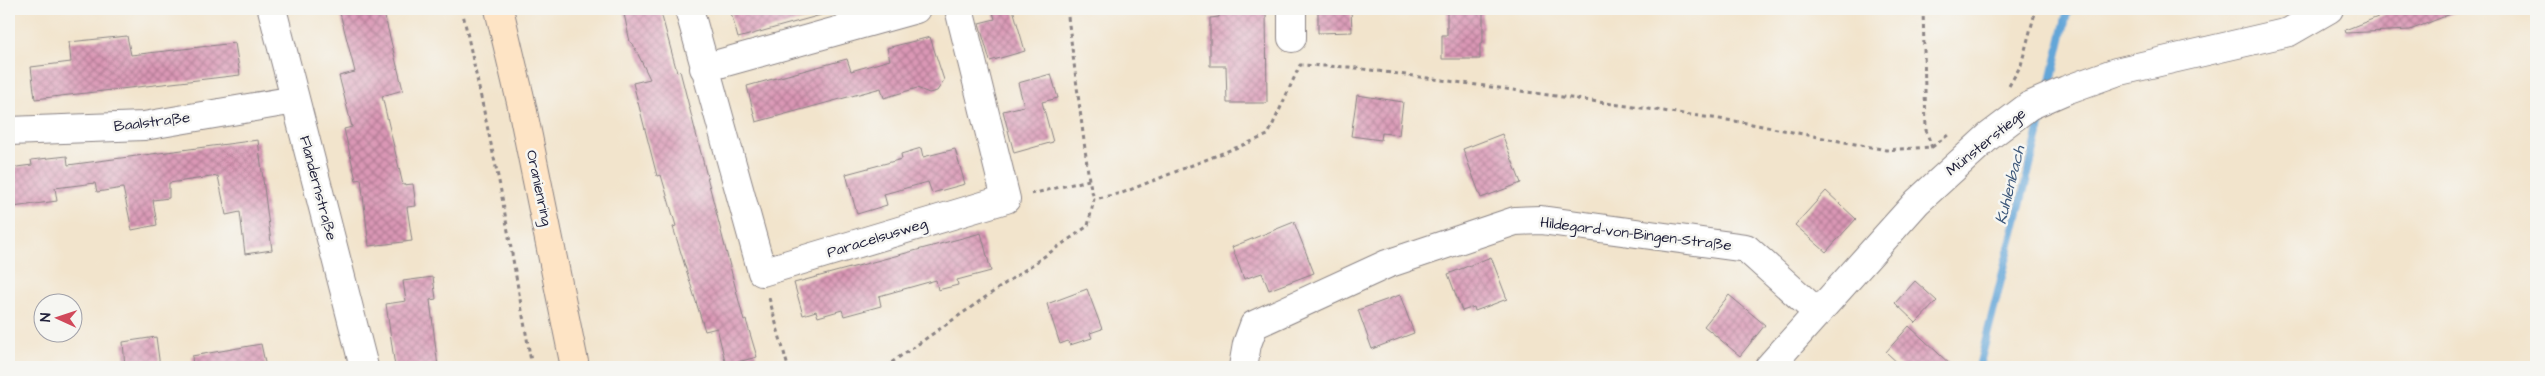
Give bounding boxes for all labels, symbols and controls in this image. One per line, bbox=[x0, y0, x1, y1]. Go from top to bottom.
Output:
street label: Münsterstiege bbox=[1942, 103, 2031, 182]
street label: Baalstraße bbox=[113, 107, 191, 137]
street label: Flandernstraße bbox=[294, 133, 342, 243]
water label: Kuhlenbach bbox=[1990, 142, 2031, 227]
street label: Oranienring bbox=[520, 148, 557, 228]
street label: Hildegard-von-Bingen-Straße bbox=[1539, 212, 1733, 257]
street label: Paracelsusweg bbox=[824, 213, 930, 264]
north arrow bbox=[32, 294, 82, 344]
text: N bbox=[36, 312, 56, 322]

